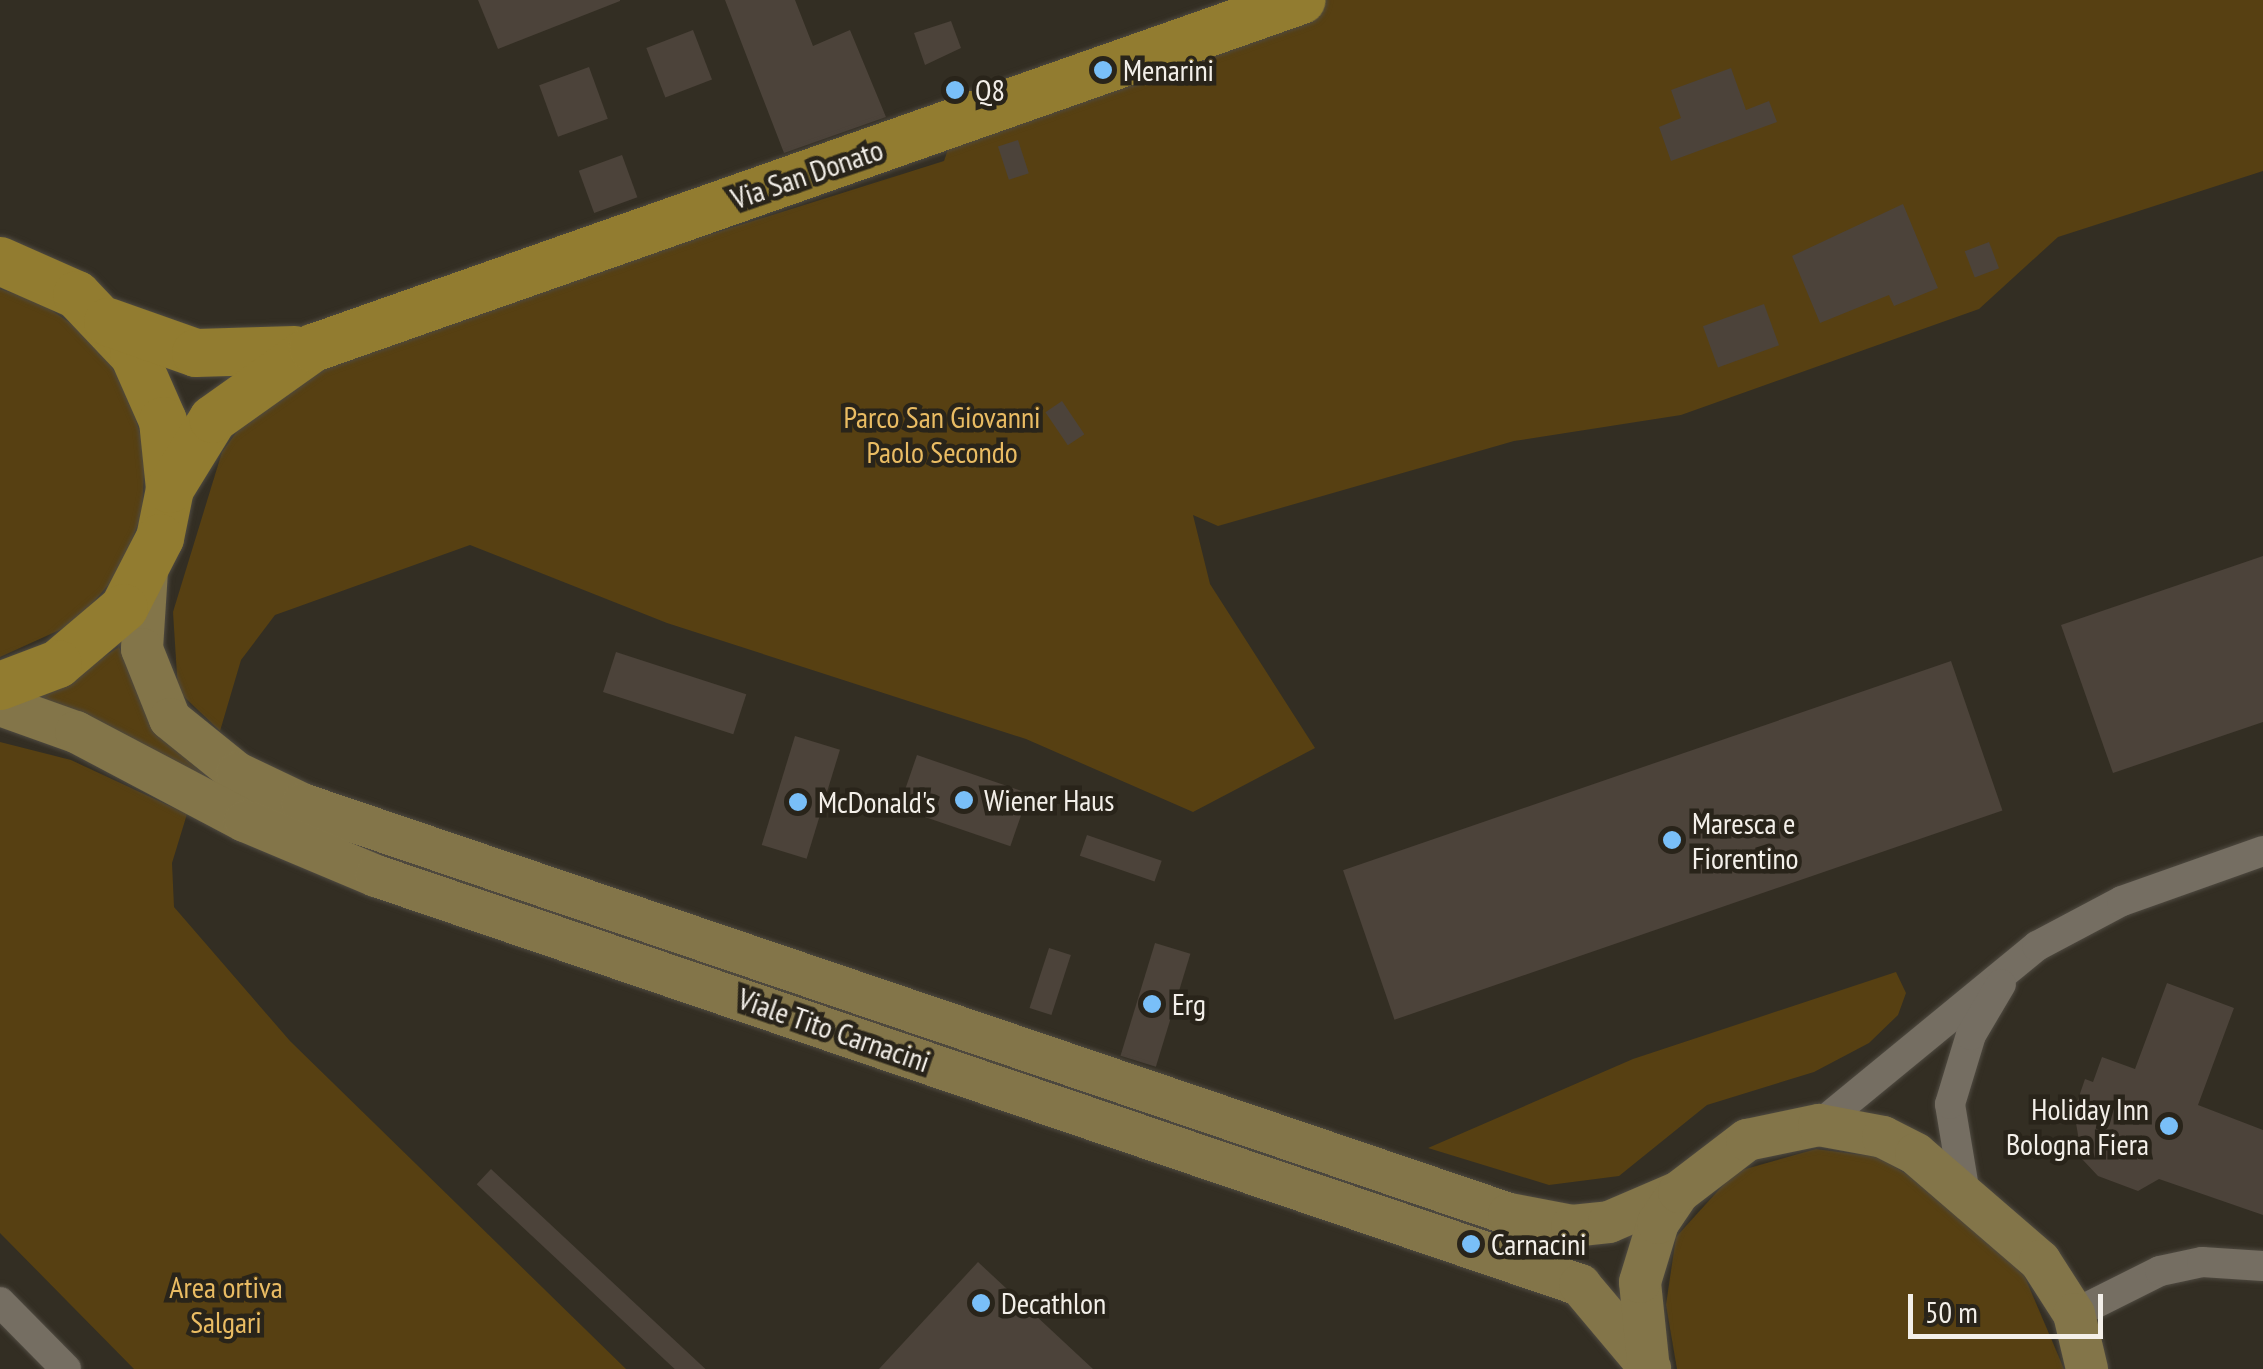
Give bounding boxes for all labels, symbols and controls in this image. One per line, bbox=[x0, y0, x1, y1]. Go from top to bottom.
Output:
place label: Menarini bbox=[1123, 52, 1214, 88]
marker: Menarini bbox=[1092, 59, 1114, 81]
place label: Q8 bbox=[975, 72, 1005, 108]
marker: Q8 bbox=[944, 79, 966, 101]
street label: Via San Donato bbox=[726, 131, 888, 217]
park label: Parco San Giovanni Paolo Secondo bbox=[843, 399, 1041, 470]
place label: Wiener Haus bbox=[984, 782, 1114, 818]
place label: McDonald's bbox=[818, 784, 936, 820]
marker: Wiener Haus bbox=[953, 789, 975, 811]
marker: McDonald's bbox=[787, 791, 809, 813]
place label: Maresca e Fiorentino bbox=[1692, 805, 1799, 876]
marker: Maresca e Fiorentino bbox=[1661, 829, 1683, 851]
street label: Viale Tito Carnacini bbox=[733, 980, 935, 1080]
place label: Erg bbox=[1172, 986, 1206, 1022]
marker: Erg bbox=[1141, 993, 1163, 1015]
place label: Holiday Inn Bologna Fiera bbox=[2006, 1091, 2149, 1162]
marker: Holiday Inn Bologna Fiera bbox=[2158, 1115, 2180, 1137]
place label: Carnacini bbox=[1491, 1226, 1587, 1262]
marker: Carnacini bbox=[1460, 1233, 1482, 1255]
park label: Area ortiva Salgari bbox=[169, 1269, 283, 1340]
scale bar bbox=[1913, 1274, 2108, 1336]
place label: Decathlon bbox=[1001, 1285, 1106, 1321]
marker: Decathlon bbox=[970, 1292, 992, 1314]
text: 50 m bbox=[1925, 1292, 1978, 1331]

